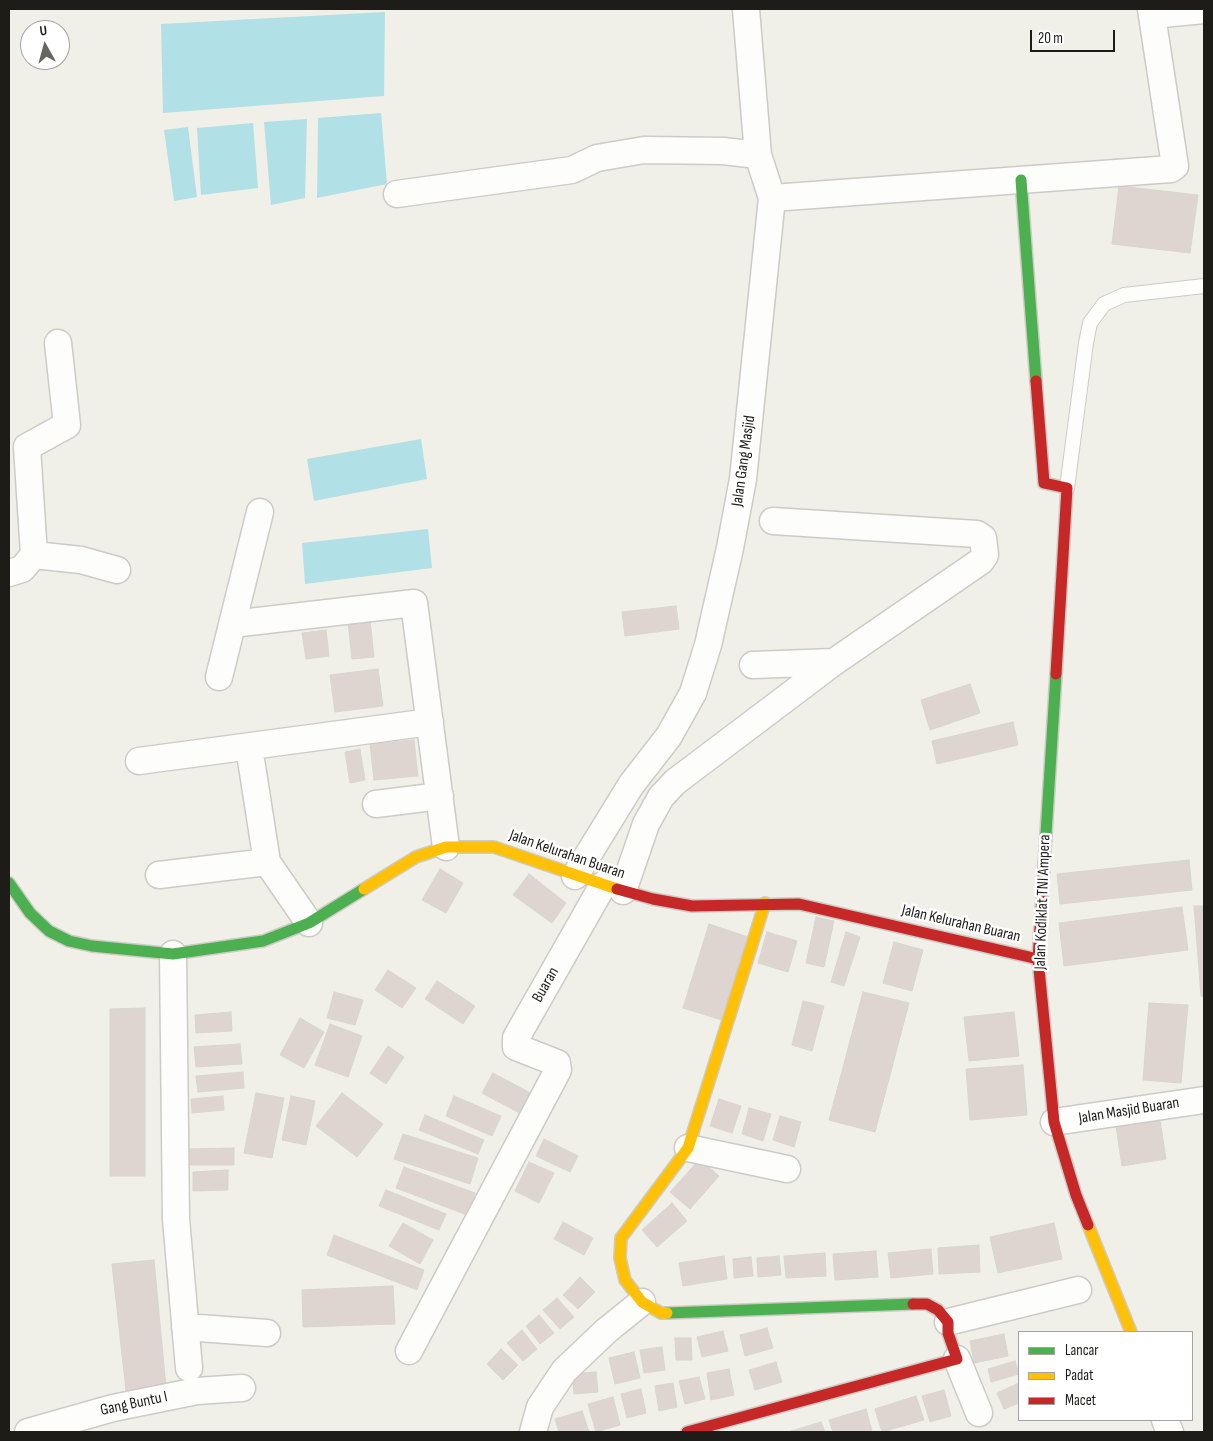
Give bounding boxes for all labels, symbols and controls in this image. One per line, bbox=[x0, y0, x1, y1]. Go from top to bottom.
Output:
north arrow bbox=[20, 20, 70, 70]
scale bar bbox=[1033, 20, 1118, 52]
text: U bbox=[39, 22, 48, 39]
text: 20 m bbox=[1038, 29, 1063, 48]
street label: Jalan Gang Masjid bbox=[728, 414, 760, 508]
street label: Jalan Kelurahan Buaran bbox=[507, 826, 627, 884]
street label: Jalan Kodiklat TNI Ampera bbox=[1031, 834, 1055, 970]
street label: Jalan Kelurahan Buaran bbox=[900, 901, 1022, 947]
street label: Buaran bbox=[528, 964, 564, 1006]
street label: Jalan Masjid Buaran bbox=[1077, 1094, 1181, 1128]
legend bbox=[1018, 1331, 1193, 1421]
text: Lancar bbox=[1065, 1341, 1099, 1360]
text: Padat bbox=[1065, 1366, 1094, 1385]
street label: Gang Buntu I bbox=[99, 1388, 169, 1420]
text: Macet bbox=[1065, 1391, 1096, 1410]

